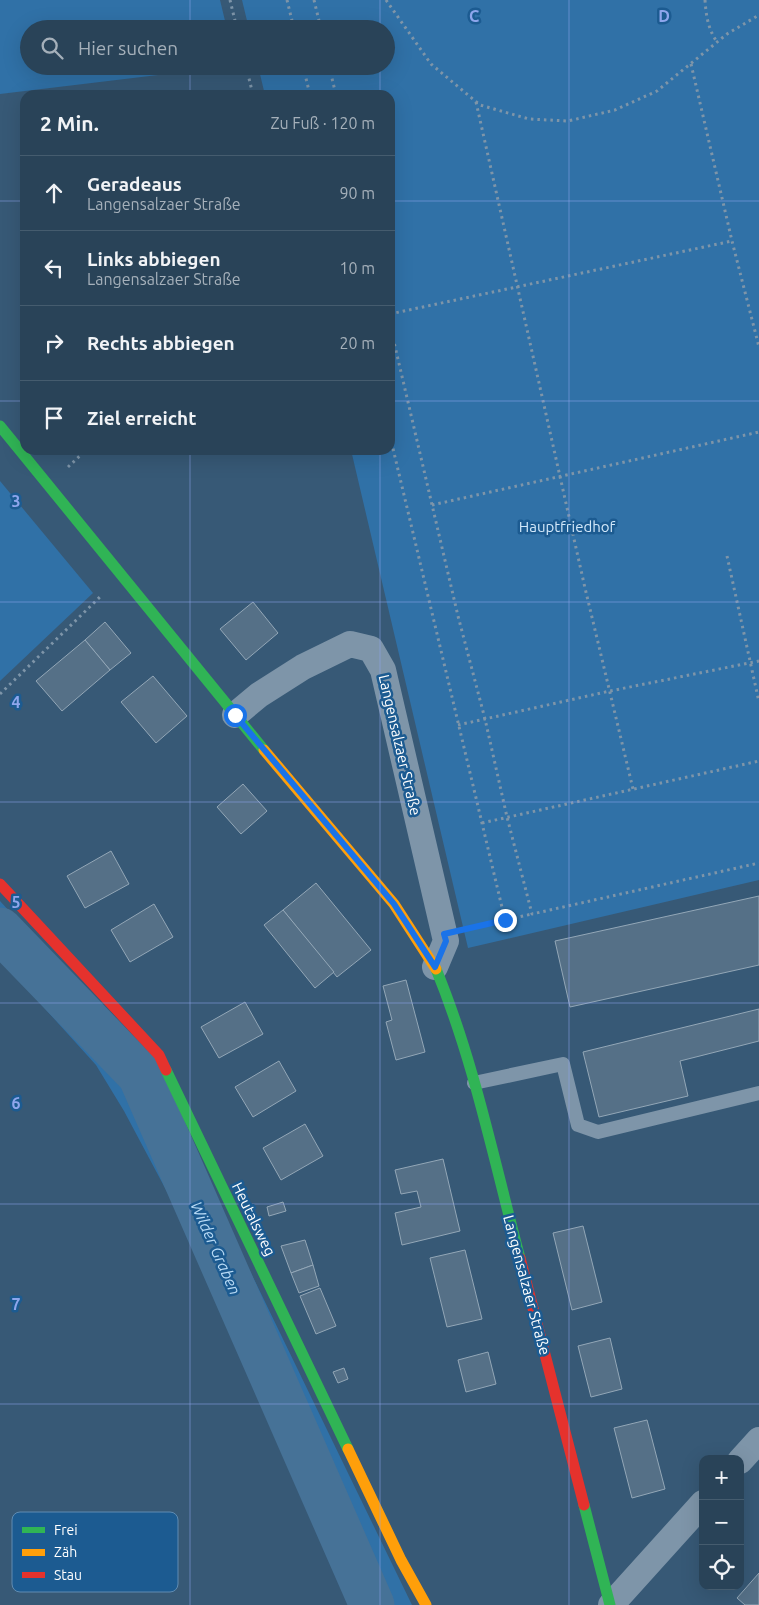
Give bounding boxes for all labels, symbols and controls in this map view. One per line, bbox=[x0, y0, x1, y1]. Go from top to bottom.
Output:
text: C bbox=[469, 7, 479, 25]
text: D bbox=[658, 7, 670, 25]
search box bbox=[20, 20, 395, 75]
icon: search bbox=[38, 34, 66, 62]
text: Hier suchen bbox=[78, 37, 178, 59]
text: 2 Min. bbox=[40, 111, 99, 135]
text: Zu Fuß · 120 m bbox=[270, 114, 375, 132]
text: Geradeaus bbox=[87, 173, 182, 195]
icon: ahead bbox=[40, 179, 68, 207]
text: 90 m bbox=[339, 184, 375, 202]
text: Langensalzaer Straße bbox=[87, 195, 241, 213]
text: Links abbiegen bbox=[87, 248, 221, 270]
icon: left bbox=[40, 254, 68, 282]
text: 10 m bbox=[339, 259, 375, 277]
text: Langensalzaer Straße bbox=[87, 270, 241, 288]
icon: right bbox=[40, 329, 68, 357]
text: Rechts abbiegen bbox=[87, 332, 235, 354]
text: 20 m bbox=[339, 334, 375, 352]
icon: arrive bbox=[40, 404, 68, 432]
text: Ziel erreicht bbox=[87, 407, 196, 429]
text: 3 bbox=[11, 492, 21, 510]
park label: Hauptfriedhof bbox=[519, 518, 616, 535]
street label: Langensalzaer Straße bbox=[376, 673, 424, 817]
text: 4 bbox=[11, 693, 21, 711]
route start bbox=[224, 704, 247, 727]
text: 5 bbox=[11, 893, 21, 911]
route end bbox=[494, 909, 517, 932]
text: 6 bbox=[11, 1094, 21, 1112]
street label: Heutalsweg bbox=[229, 1179, 279, 1259]
water label: Wilder Graben bbox=[187, 1199, 245, 1297]
street label: Langensalzaer Straße bbox=[500, 1213, 554, 1357]
text: 7 bbox=[11, 1295, 21, 1313]
map controls bbox=[699, 1455, 744, 1590]
button: + bbox=[699, 1455, 744, 1500]
button: − bbox=[699, 1500, 744, 1545]
legend bbox=[12, 1512, 178, 1592]
text: Frei bbox=[54, 1522, 78, 1538]
text: Zäh bbox=[54, 1544, 77, 1560]
button: locate bbox=[699, 1545, 744, 1590]
text: Stau bbox=[54, 1567, 82, 1583]

